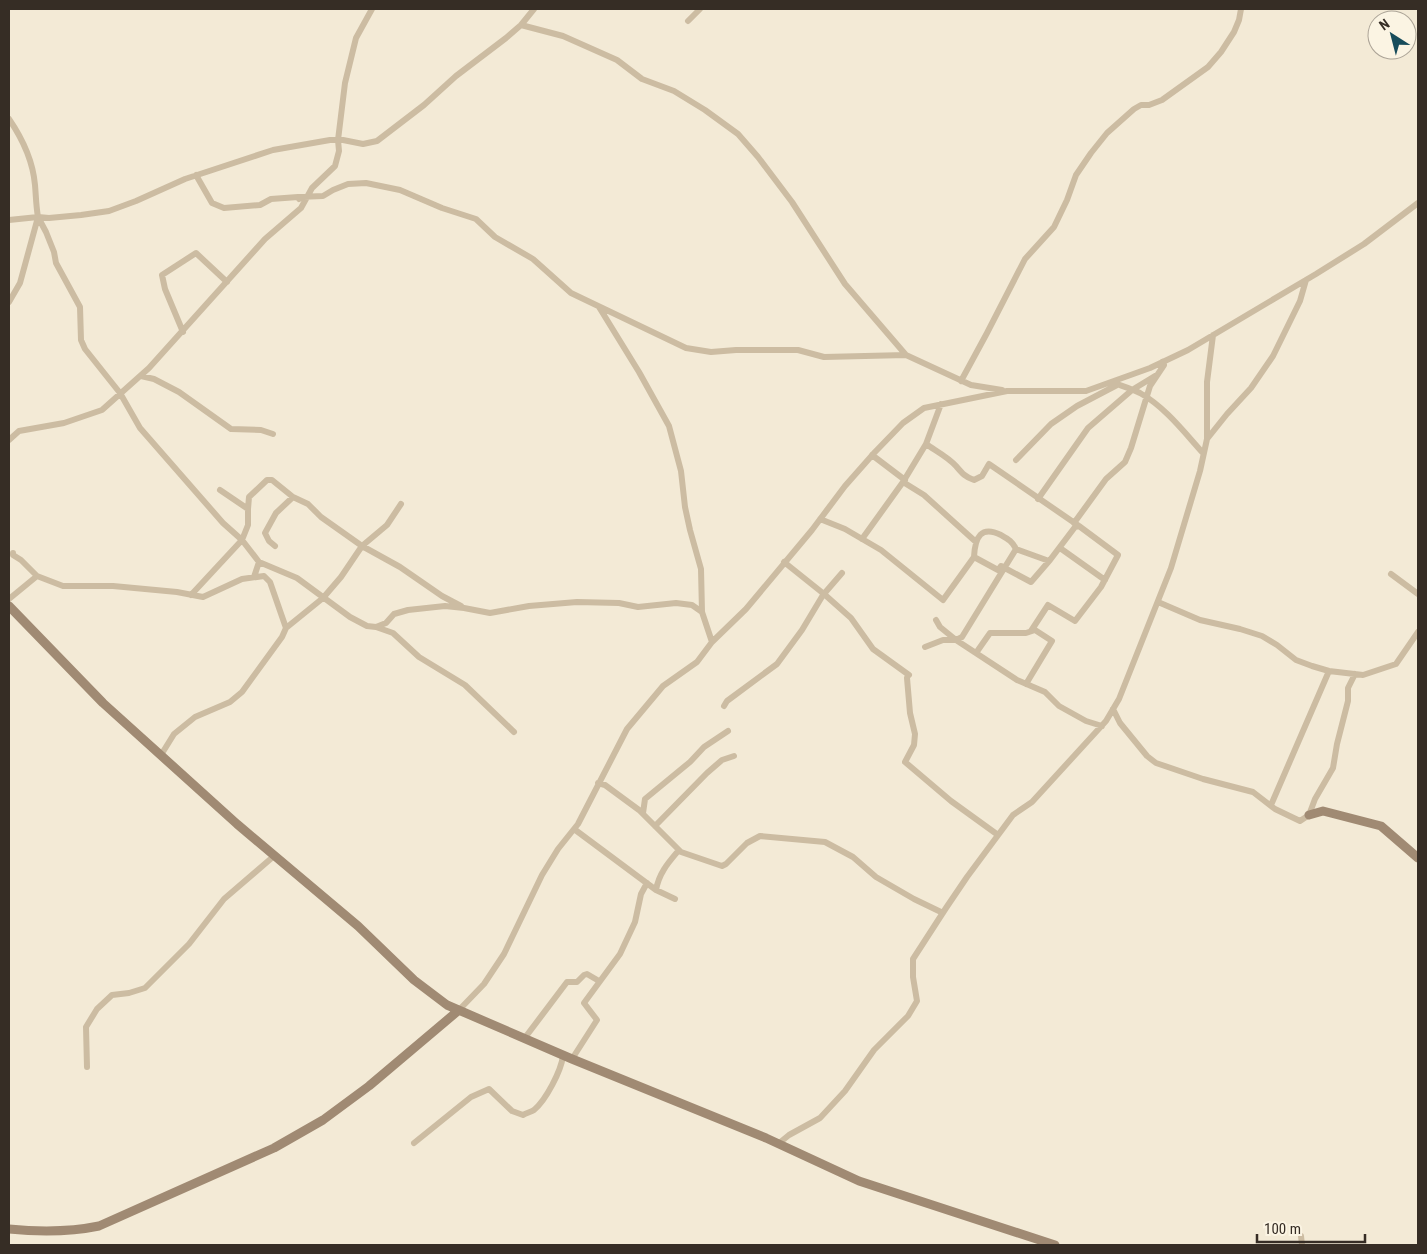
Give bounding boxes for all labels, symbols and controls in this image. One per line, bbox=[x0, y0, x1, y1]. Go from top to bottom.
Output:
north arrow bbox=[1367, 10, 1417, 60]
text: N bbox=[1376, 15, 1393, 33]
scale bar bbox=[1257, 1212, 1364, 1244]
text: 100 m bbox=[1264, 1220, 1301, 1238]

